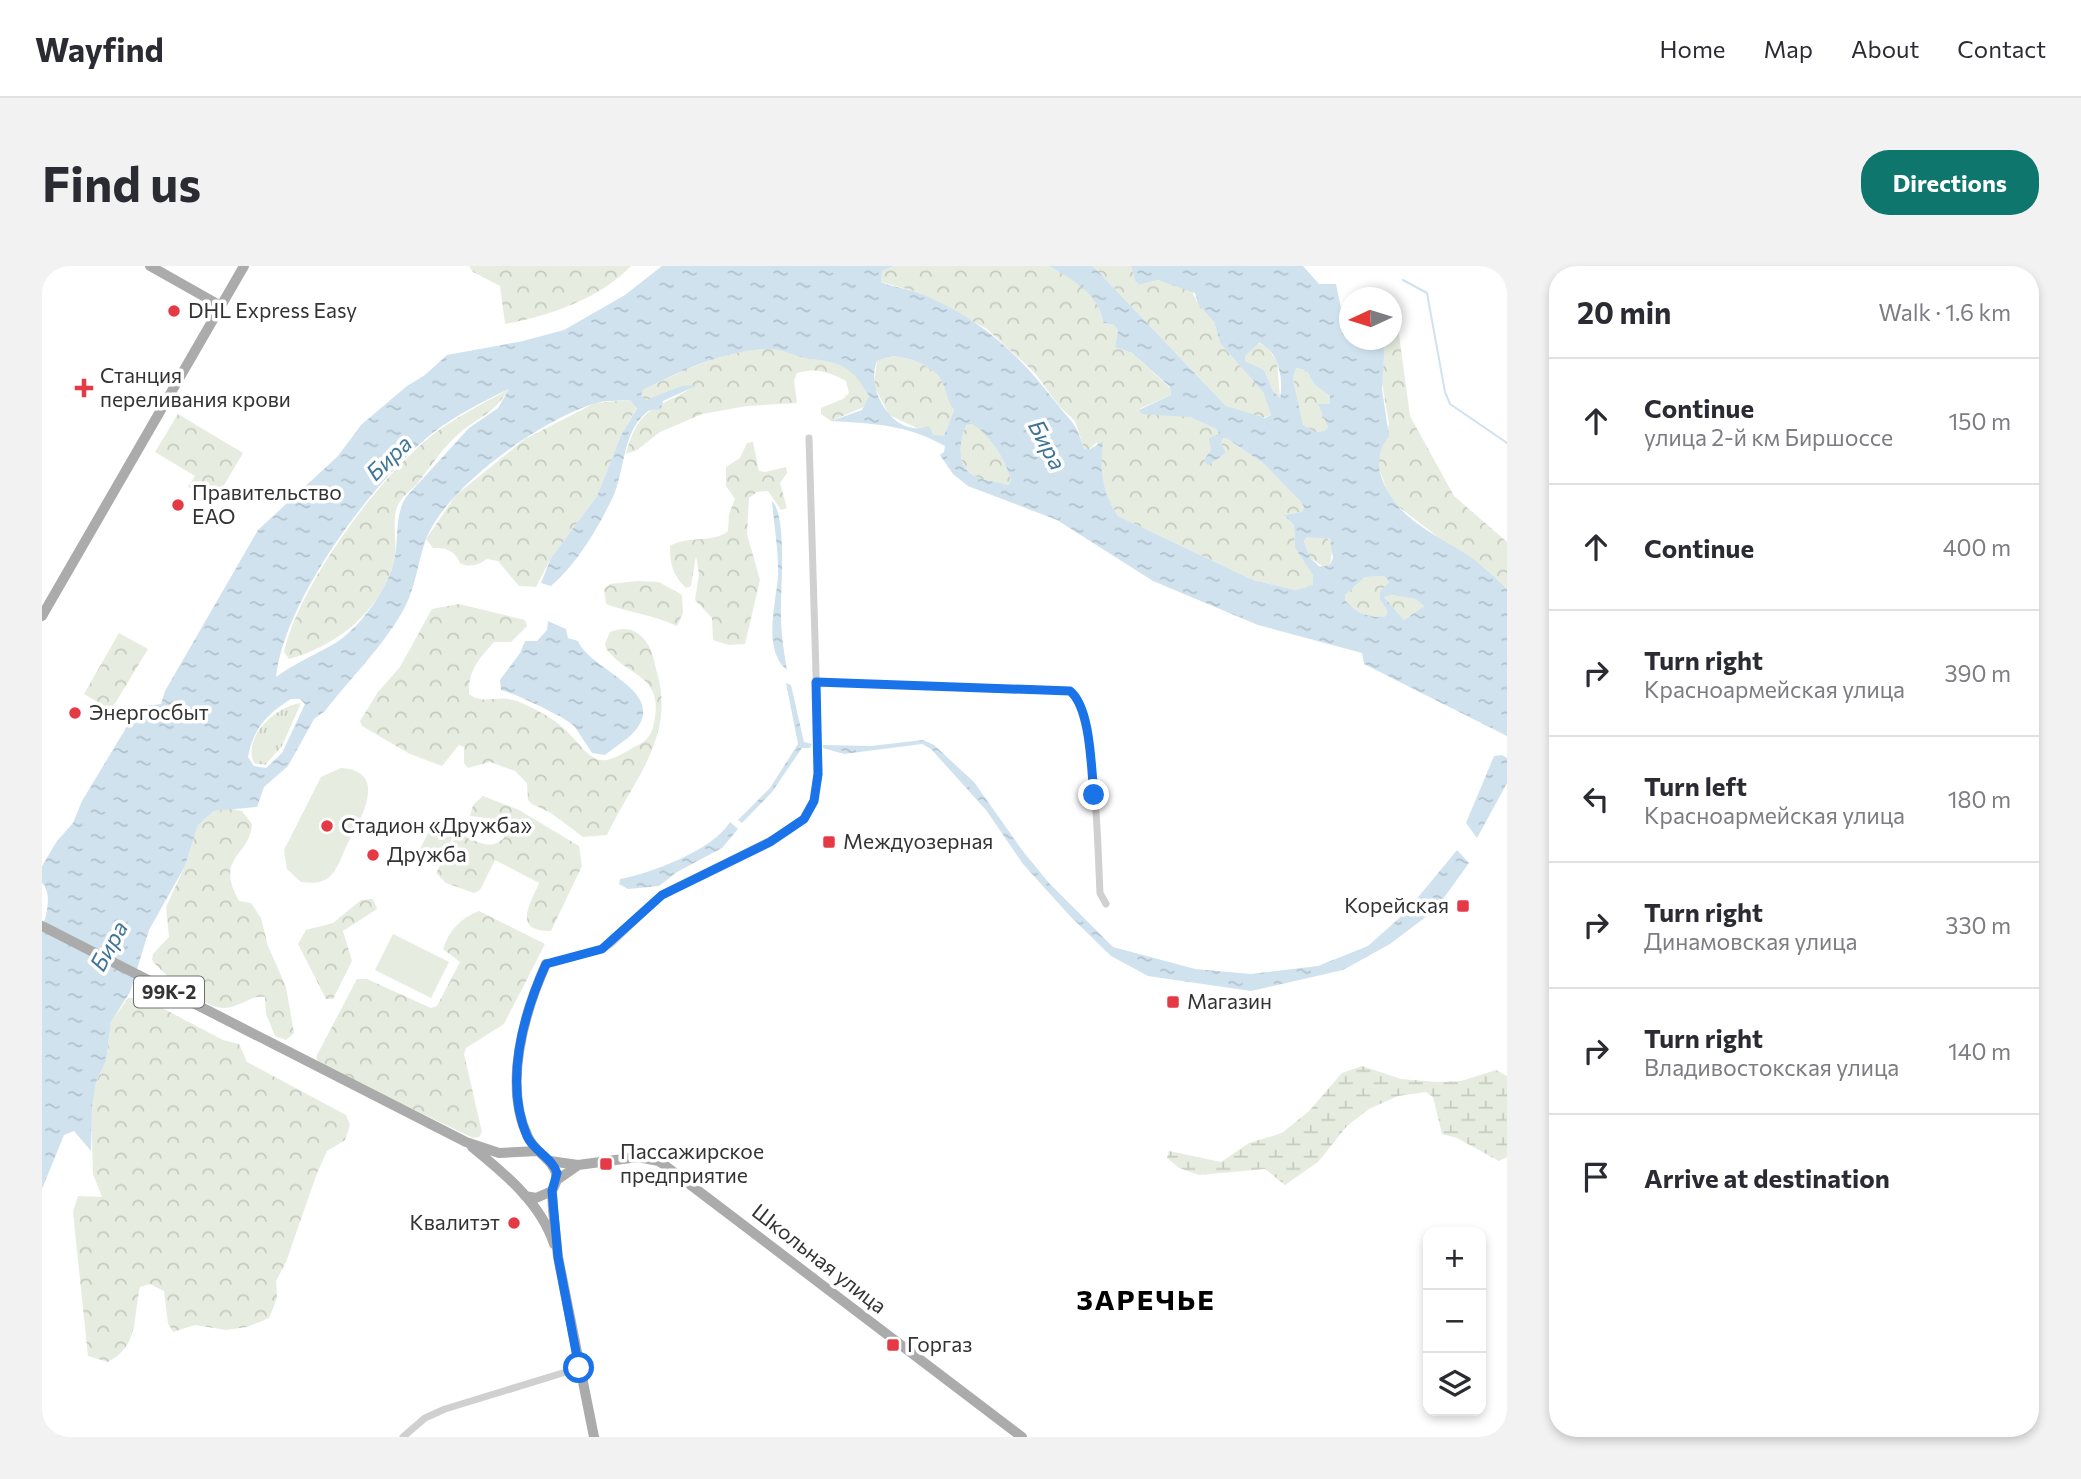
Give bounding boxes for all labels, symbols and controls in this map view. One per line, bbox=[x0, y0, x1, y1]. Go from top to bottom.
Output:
text: Wayfind bbox=[35, 28, 164, 69]
text: Home bbox=[1660, 34, 1726, 63]
text: Map bbox=[1764, 34, 1813, 63]
text: About bbox=[1851, 34, 1919, 63]
text: Contact bbox=[1957, 34, 2046, 63]
button: Directions bbox=[1861, 150, 2039, 215]
text: Find us bbox=[42, 152, 201, 212]
north arrow bbox=[1339, 287, 1402, 350]
text: 20 min bbox=[1577, 293, 1671, 330]
place label: DHL Express Easy bbox=[188, 297, 357, 322]
text: Walk · 1.6 km bbox=[1878, 298, 2011, 326]
marker: DHL Express Easy bbox=[166, 303, 182, 319]
place label: Станция переливания крови bbox=[100, 362, 291, 411]
marker: Станция переливания крови bbox=[74, 378, 94, 398]
text: Continue bbox=[1644, 392, 1754, 423]
icon: ahead bbox=[1577, 402, 1615, 440]
text: 150 m bbox=[1948, 407, 2011, 435]
water label: Бира bbox=[1023, 415, 1073, 474]
text: улица 2-й км Биршоссе bbox=[1644, 423, 1893, 451]
water label: Бира bbox=[360, 429, 417, 486]
place label: Правительство ЕАО bbox=[192, 479, 342, 528]
marker: Правительство ЕАО bbox=[170, 497, 186, 513]
icon: ahead bbox=[1577, 528, 1615, 566]
text: Continue bbox=[1644, 532, 1754, 563]
text: 400 m bbox=[1943, 533, 2011, 561]
text: Turn right bbox=[1644, 644, 1763, 675]
icon: right bbox=[1577, 654, 1615, 692]
text: 390 m bbox=[1944, 659, 2011, 687]
text: Красноармейская улица bbox=[1644, 675, 1905, 703]
place label: Энергосбыт bbox=[89, 699, 209, 724]
marker: Энергосбыт bbox=[67, 705, 83, 721]
text: Turn left bbox=[1644, 770, 1747, 801]
route end bbox=[1078, 779, 1109, 810]
icon: left bbox=[1577, 780, 1615, 818]
text: 180 m bbox=[1948, 785, 2011, 813]
text: Красноармейская улица bbox=[1644, 801, 1905, 829]
place label: Стадион «Дружба» bbox=[341, 812, 532, 837]
marker: Стадион «Дружба» bbox=[319, 818, 335, 834]
place label: Междуозерная bbox=[843, 828, 993, 853]
marker: Междуозерная bbox=[821, 834, 837, 850]
place label: Дружба bbox=[387, 841, 467, 866]
marker: Дружба bbox=[365, 847, 381, 863]
place label: Корейская bbox=[1344, 892, 1449, 917]
text: Turn right bbox=[1644, 896, 1763, 927]
marker: Корейская bbox=[1455, 898, 1471, 914]
icon: right bbox=[1577, 906, 1615, 944]
text: 330 m bbox=[1945, 911, 2011, 939]
water label: Бира bbox=[83, 916, 133, 975]
text: Динамовская улица bbox=[1644, 927, 1858, 955]
road number: 99К-2 bbox=[134, 976, 204, 1007]
place label: Магазин bbox=[1187, 988, 1272, 1013]
marker: Магазин bbox=[1165, 994, 1181, 1010]
text: Turn right bbox=[1644, 1022, 1763, 1053]
icon: right bbox=[1577, 1032, 1615, 1070]
text: 140 m bbox=[1948, 1037, 2011, 1065]
text: Владивостокская улица bbox=[1644, 1053, 1899, 1081]
place label: Пассажирское предприятие bbox=[620, 1138, 764, 1187]
marker: Пассажирское предприятие bbox=[598, 1156, 614, 1172]
icon: arrive bbox=[1577, 1158, 1615, 1196]
text: Arrive at destination bbox=[1644, 1162, 1890, 1193]
street label: Школьная улица bbox=[748, 1198, 892, 1318]
place label: Квалитэт bbox=[410, 1209, 500, 1234]
marker: Квалитэт bbox=[506, 1215, 522, 1231]
map controls bbox=[1423, 1227, 1486, 1416]
button: + bbox=[1423, 1227, 1486, 1290]
district label: ЗАРЕЧЬЕ bbox=[1076, 1282, 1216, 1316]
button: − bbox=[1423, 1290, 1486, 1353]
place label: Горгаз bbox=[907, 1331, 972, 1356]
marker: Горгаз bbox=[885, 1337, 901, 1353]
route start bbox=[563, 1352, 594, 1383]
button: layers bbox=[1423, 1353, 1486, 1416]

